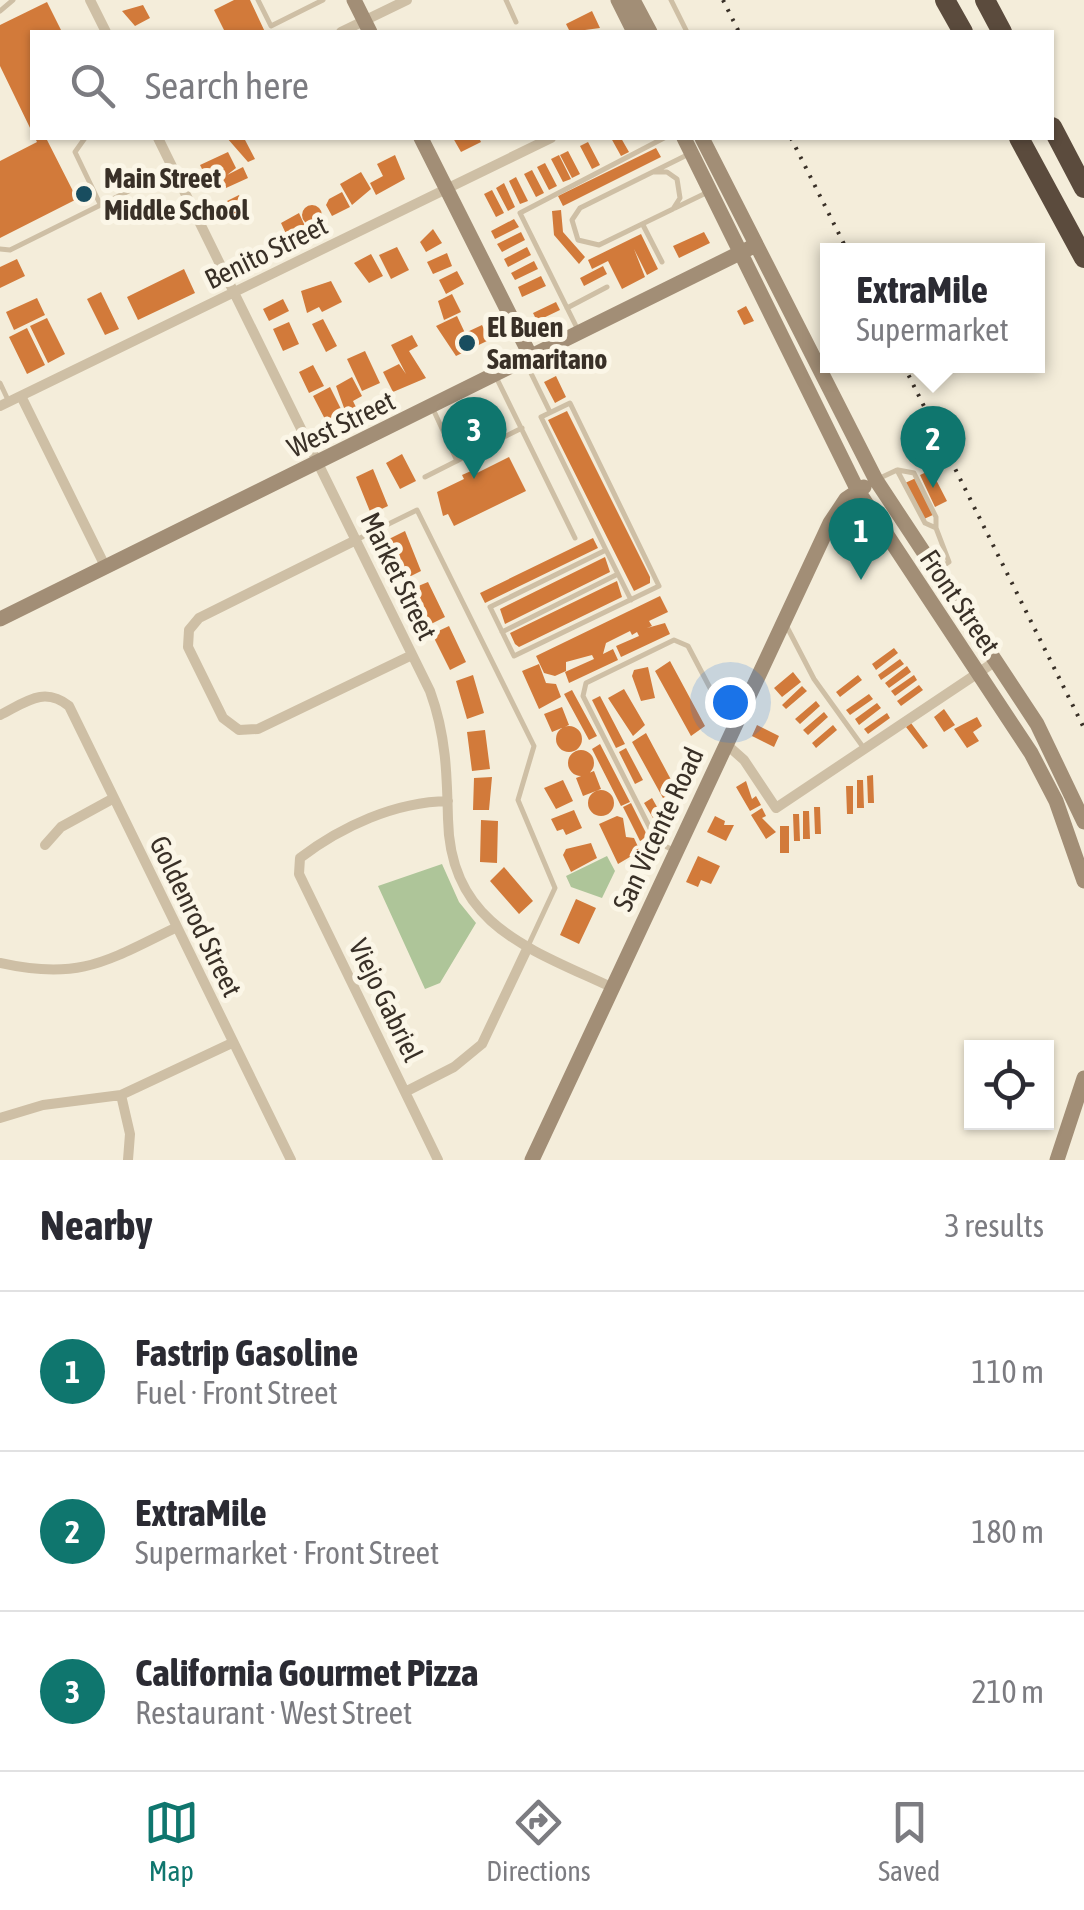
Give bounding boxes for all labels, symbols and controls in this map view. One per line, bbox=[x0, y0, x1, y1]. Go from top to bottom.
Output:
search box bbox=[30, 30, 1054, 140]
icon: search bbox=[65, 58, 120, 113]
text: Search here bbox=[145, 64, 309, 107]
place label: Main Street Middle School bbox=[104, 162, 249, 226]
marker: Main Street Middle School bbox=[73, 183, 95, 205]
street label: Benito Street bbox=[200, 209, 332, 295]
popup bbox=[820, 243, 1045, 373]
text: ExtraMile bbox=[856, 268, 988, 311]
place label: El Buen Samaritano bbox=[487, 311, 608, 375]
text: Supermarket bbox=[856, 311, 1009, 348]
marker: El Buen Samaritano bbox=[456, 332, 478, 354]
street label: West Street bbox=[282, 384, 400, 464]
pin: 3 bbox=[442, 396, 506, 479]
pin: 2 bbox=[900, 406, 966, 488]
pin: 1 bbox=[828, 498, 894, 580]
street label: Market Street bbox=[354, 507, 444, 645]
street label: Front Street bbox=[913, 544, 1007, 660]
your location bbox=[705, 677, 756, 728]
street label: San Vicente Road bbox=[606, 742, 710, 916]
street label: Goldenrod Street bbox=[143, 830, 249, 1002]
street label: Viejo Gabriel bbox=[343, 934, 430, 1067]
map controls bbox=[964, 1040, 1054, 1130]
button: locate bbox=[964, 1040, 1054, 1130]
text: Nearby bbox=[40, 1201, 153, 1249]
text: 3 results bbox=[945, 1207, 1044, 1244]
text: Fastrip Gasoline bbox=[135, 1331, 358, 1374]
text: 1 bbox=[65, 1353, 80, 1390]
text: 110 m bbox=[971, 1353, 1044, 1390]
text: Fuel · Front Street bbox=[135, 1374, 338, 1411]
text: ExtraMile bbox=[135, 1491, 267, 1534]
text: 2 bbox=[65, 1513, 80, 1550]
text: 180 m bbox=[971, 1513, 1044, 1550]
text: Supermarket · Front Street bbox=[135, 1534, 439, 1571]
text: California Gourmet Pizza bbox=[135, 1651, 479, 1694]
text: 3 bbox=[65, 1673, 80, 1710]
text: 210 m bbox=[971, 1673, 1044, 1710]
text: Restaurant · West Street bbox=[135, 1694, 412, 1731]
tab: Map bbox=[144, 1795, 199, 1887]
tab: Directions bbox=[486, 1795, 591, 1887]
tab: Saved bbox=[878, 1795, 940, 1887]

